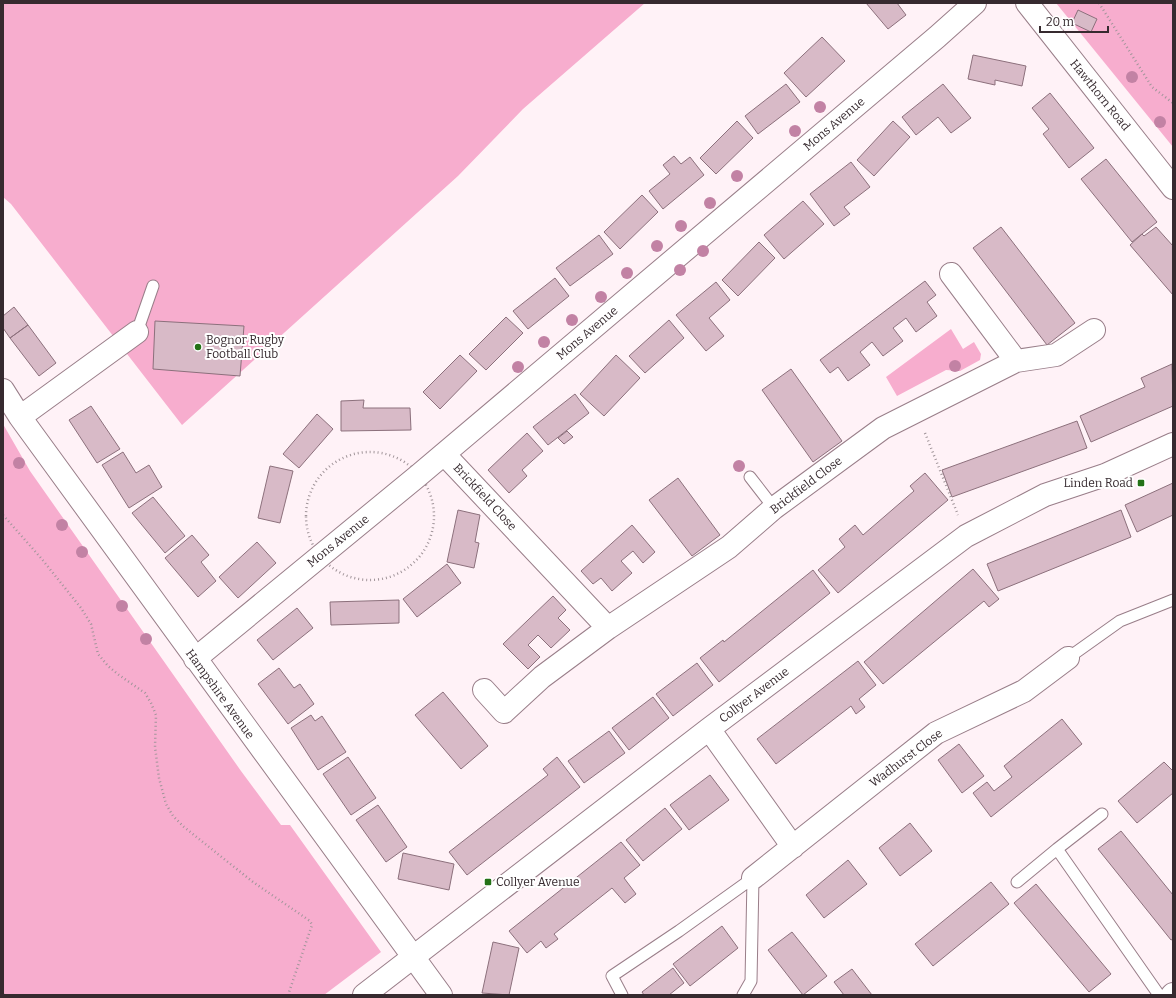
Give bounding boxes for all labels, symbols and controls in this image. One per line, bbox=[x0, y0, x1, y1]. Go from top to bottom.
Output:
scale bar bbox=[1040, 8, 1108, 34]
text: 20 m bbox=[1046, 15, 1075, 29]
street label: Hawthorn Road bbox=[1067, 57, 1133, 133]
street label: Mons Avenue bbox=[801, 94, 867, 154]
street label: Mons Avenue bbox=[554, 303, 620, 363]
place label: Bognor Rugby Football Club bbox=[206, 333, 285, 361]
marker: Bognor Rugby Football Club bbox=[193, 342, 203, 352]
street label: Brickfield Close bbox=[767, 453, 845, 517]
street label: Brickfield Close bbox=[450, 461, 520, 533]
place label: Linden Road bbox=[1063, 476, 1133, 490]
marker: Linden Road bbox=[1136, 478, 1146, 488]
street label: Mons Avenue bbox=[304, 512, 372, 570]
street label: Hampshire Avenue bbox=[183, 646, 257, 742]
street label: Collyer Avenue bbox=[716, 664, 792, 726]
street label: Wadhurst Close bbox=[867, 726, 945, 790]
place label: Collyer Avenue bbox=[496, 875, 580, 889]
marker: Collyer Avenue bbox=[483, 877, 493, 887]

